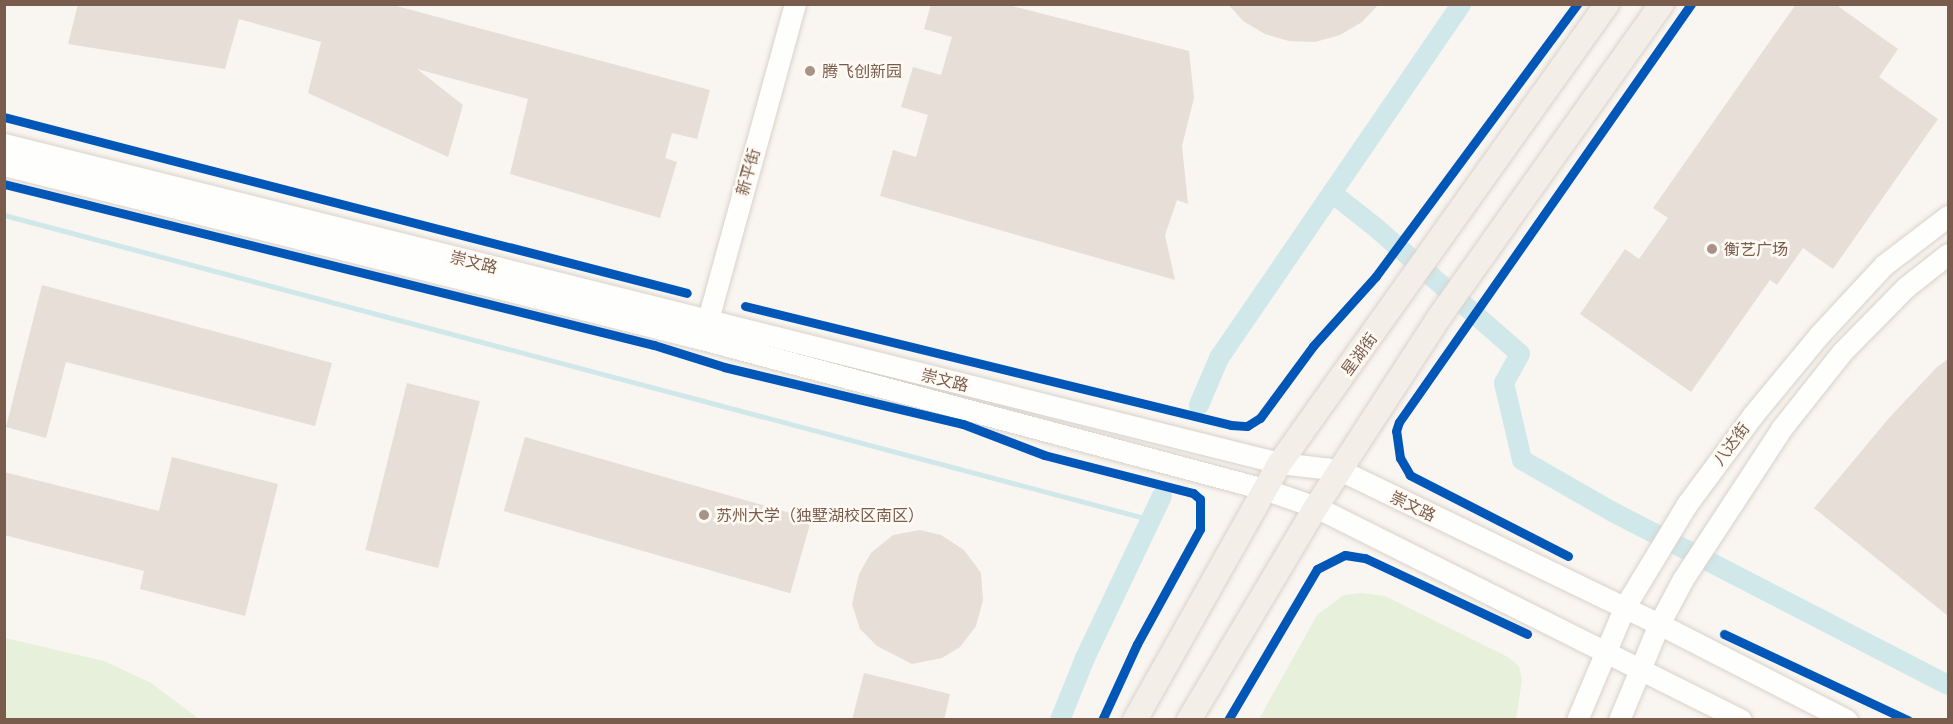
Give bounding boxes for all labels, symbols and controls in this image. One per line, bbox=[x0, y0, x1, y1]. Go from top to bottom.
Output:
place label: 腾飞创新园 bbox=[822, 61, 902, 81]
marker: 腾飞创新园 bbox=[803, 64, 817, 78]
street label: 新平街 bbox=[732, 146, 764, 198]
place label: 衡艺广场 bbox=[1724, 239, 1788, 259]
marker: 衡艺广场 bbox=[1705, 242, 1719, 256]
street label: 崇文路 bbox=[448, 247, 500, 277]
street label: 星湖街 bbox=[1337, 329, 1381, 379]
street label: 崇文路 bbox=[919, 365, 971, 395]
street label: 八达街 bbox=[1709, 419, 1753, 469]
street label: 崇文路 bbox=[1387, 487, 1439, 525]
place label: 苏州大学（独墅湖校区南区） bbox=[716, 505, 924, 525]
marker: 苏州大学（独墅湖校区南区） bbox=[697, 508, 711, 522]

